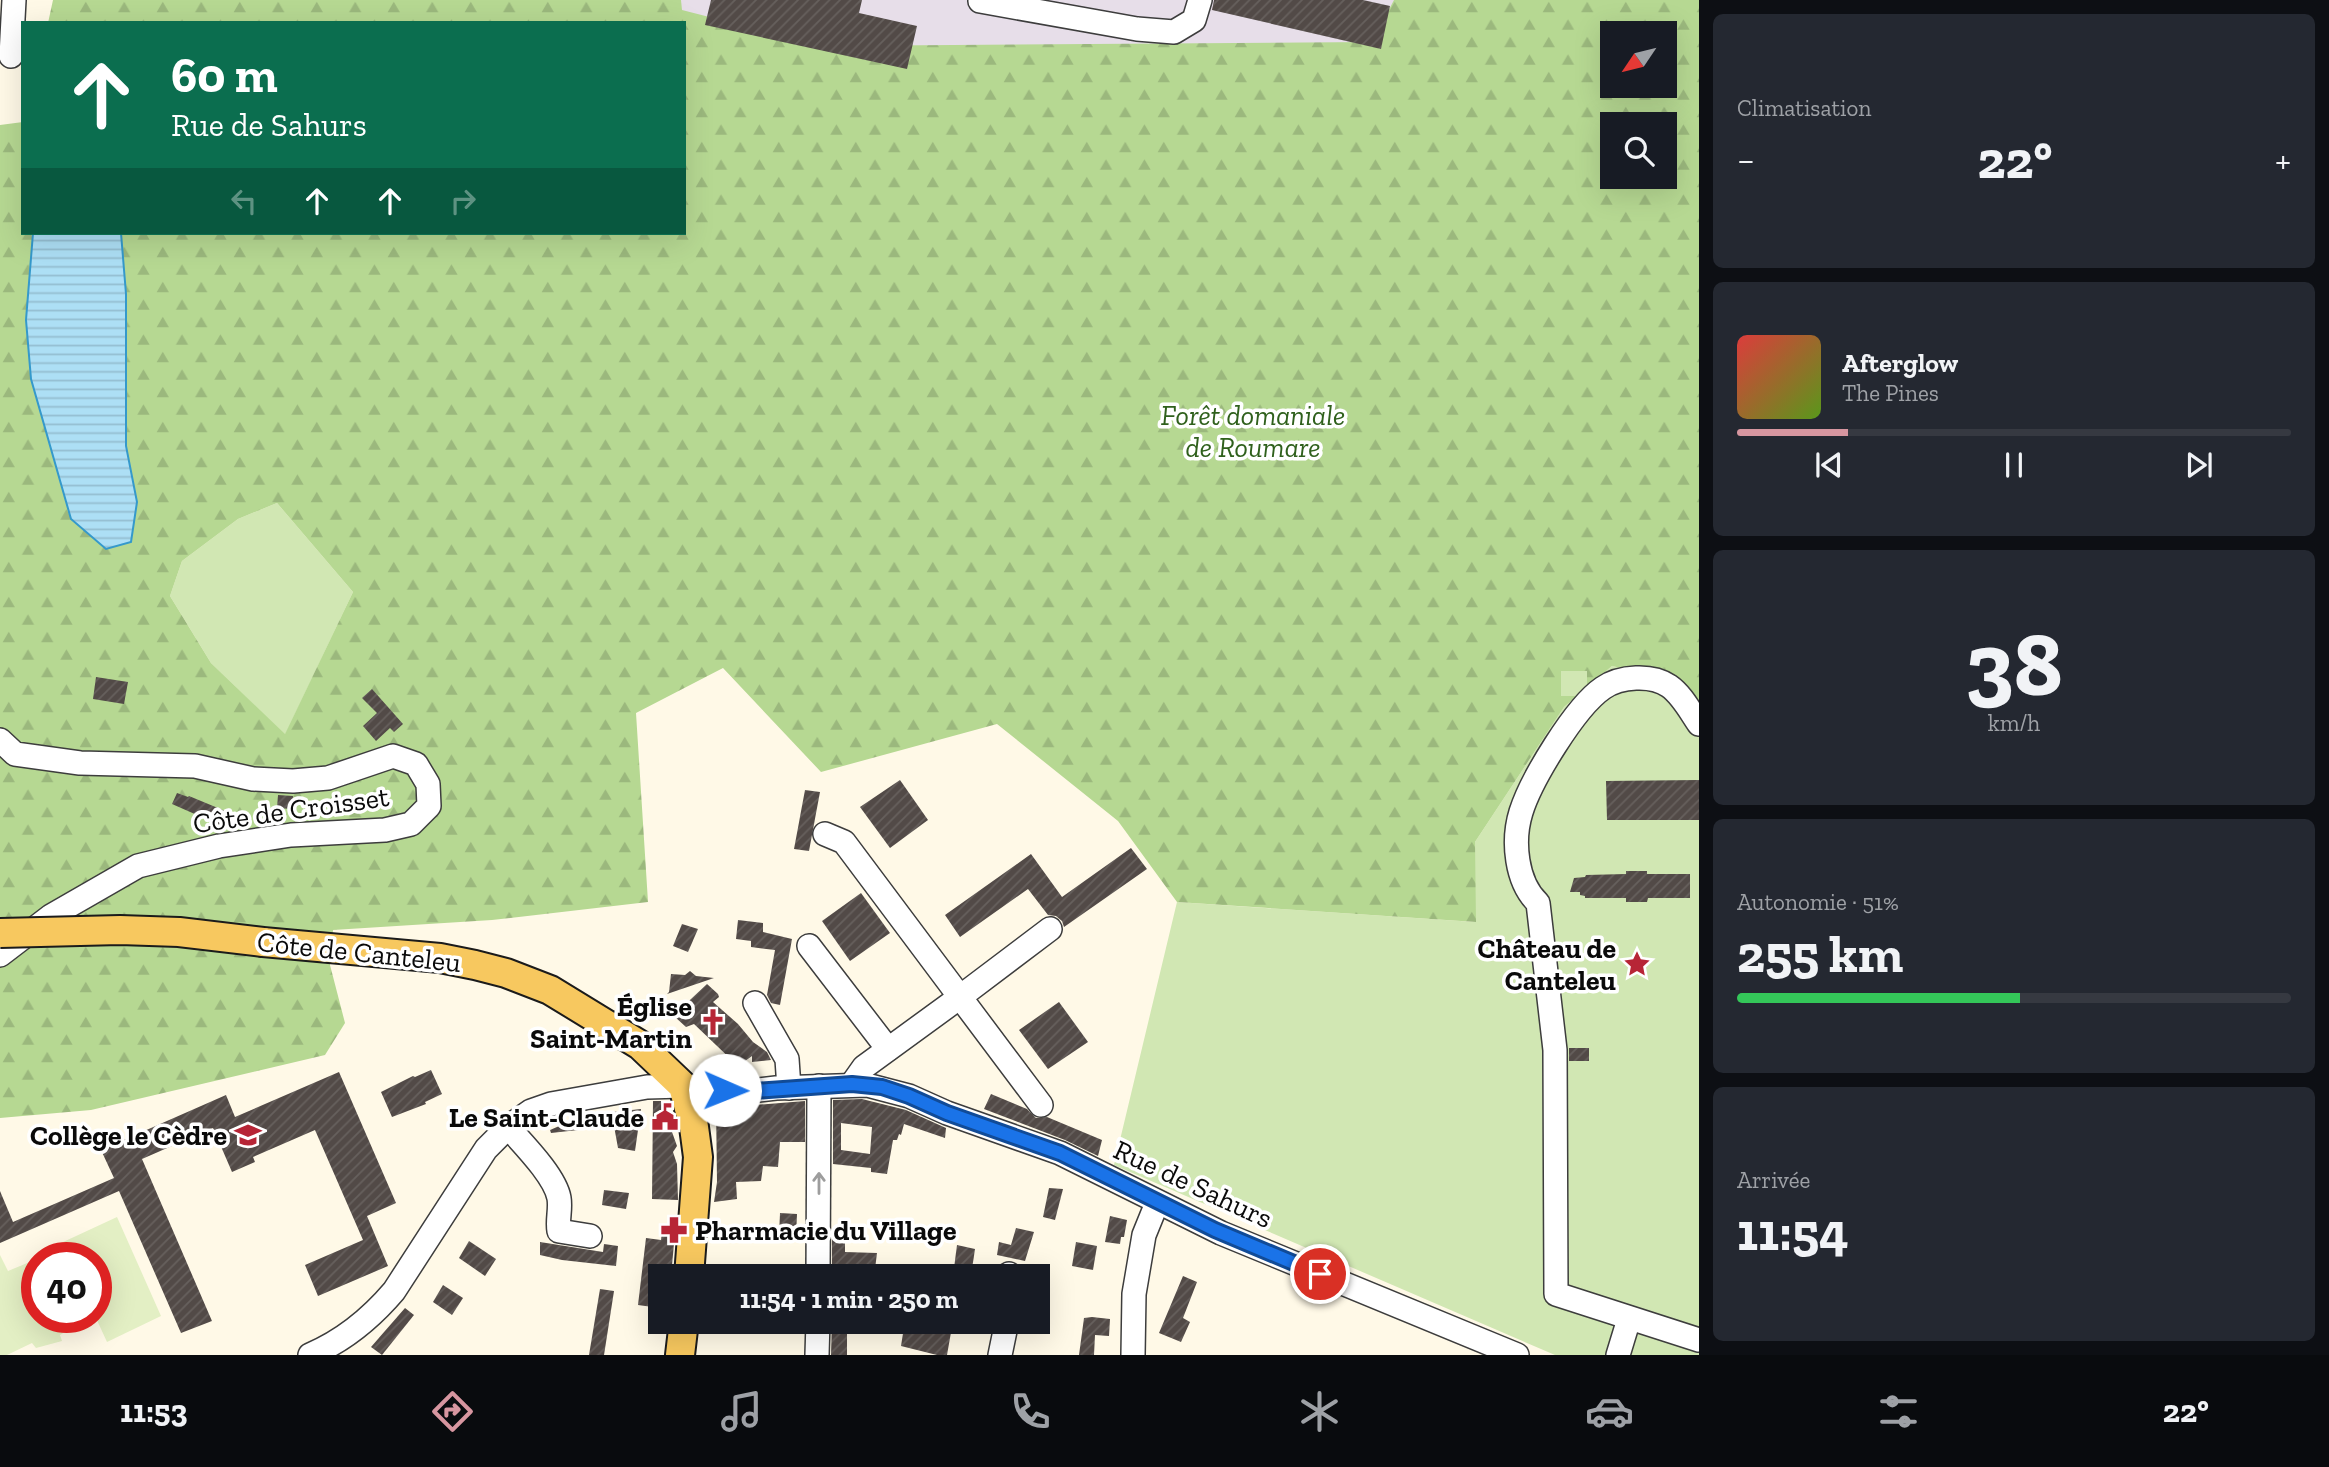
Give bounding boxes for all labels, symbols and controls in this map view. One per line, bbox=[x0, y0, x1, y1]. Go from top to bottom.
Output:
north arrow bbox=[1600, 21, 1676, 98]
map controls bbox=[1600, 21, 1677, 189]
text: 60 m bbox=[171, 46, 278, 105]
icon: ahead bbox=[56, 49, 147, 140]
text: Climatisation bbox=[1737, 94, 1871, 122]
text: Rue de Sahurs bbox=[171, 106, 367, 144]
button: search bbox=[1600, 112, 1677, 189]
text: 22° bbox=[1978, 129, 2052, 191]
text: − bbox=[1737, 137, 1755, 183]
text: + bbox=[2275, 137, 2291, 183]
icon: left bbox=[225, 182, 263, 220]
icon: ahead bbox=[298, 182, 336, 220]
icon: ahead bbox=[371, 182, 409, 220]
icon: right bbox=[444, 182, 482, 220]
text: Afterglow bbox=[1842, 347, 1958, 379]
text: The Pines bbox=[1842, 379, 1939, 407]
park label: Forêt domaniale de Roumare bbox=[1161, 399, 1345, 464]
icon: previous bbox=[1810, 446, 1848, 484]
icon: pause bbox=[1995, 446, 2033, 484]
icon: next bbox=[2180, 446, 2218, 484]
text: 38 bbox=[1965, 609, 2063, 718]
text: km/h bbox=[1988, 709, 2040, 737]
street label: Côte de Croisset bbox=[191, 780, 392, 840]
text: Autonomie · 51% bbox=[1737, 888, 1899, 916]
text: 255 km bbox=[1737, 923, 1903, 985]
street label: Côte de Canteleu bbox=[255, 925, 463, 979]
place label: Château de Canteleu bbox=[1478, 932, 1616, 997]
place icon: Château de Canteleu bbox=[1622, 949, 1652, 979]
place label: Église Saint-Martin bbox=[530, 990, 692, 1055]
church icon: Église Saint-Martin bbox=[698, 1007, 728, 1037]
position arrow bbox=[688, 1053, 762, 1127]
place label: Le Saint-Claude bbox=[449, 1101, 644, 1134]
public building icon: Le Saint-Claude bbox=[650, 1102, 680, 1132]
place label: Collège le Cèdre bbox=[30, 1119, 227, 1152]
school or university icon: Collège le Cèdre bbox=[233, 1120, 263, 1150]
street label: Rue de Sahurs bbox=[1108, 1133, 1278, 1235]
text: Arrivée bbox=[1737, 1166, 1810, 1194]
one-way arrow bbox=[812, 1172, 826, 1195]
text: 11:54 bbox=[1737, 1201, 1849, 1263]
place label: Pharmacie du Village bbox=[695, 1214, 957, 1247]
pharmacy icon: Pharmacie du Village bbox=[659, 1215, 689, 1245]
speed limit sign: 40 bbox=[21, 1242, 112, 1333]
pin bbox=[1290, 1244, 1350, 1304]
icon: arrive bbox=[1301, 1255, 1339, 1293]
text: 11:54 · 1 min · 250 m bbox=[740, 1283, 958, 1315]
icon: directions bbox=[428, 1387, 477, 1436]
icon: music bbox=[717, 1387, 766, 1436]
icon: phone bbox=[1006, 1387, 1055, 1436]
icon: climate bbox=[1295, 1387, 1344, 1436]
icon: car bbox=[1585, 1387, 1634, 1436]
icon: filters bbox=[1874, 1387, 1923, 1436]
text: 11:53 bbox=[120, 1392, 188, 1430]
text: 22° bbox=[2163, 1392, 2209, 1430]

